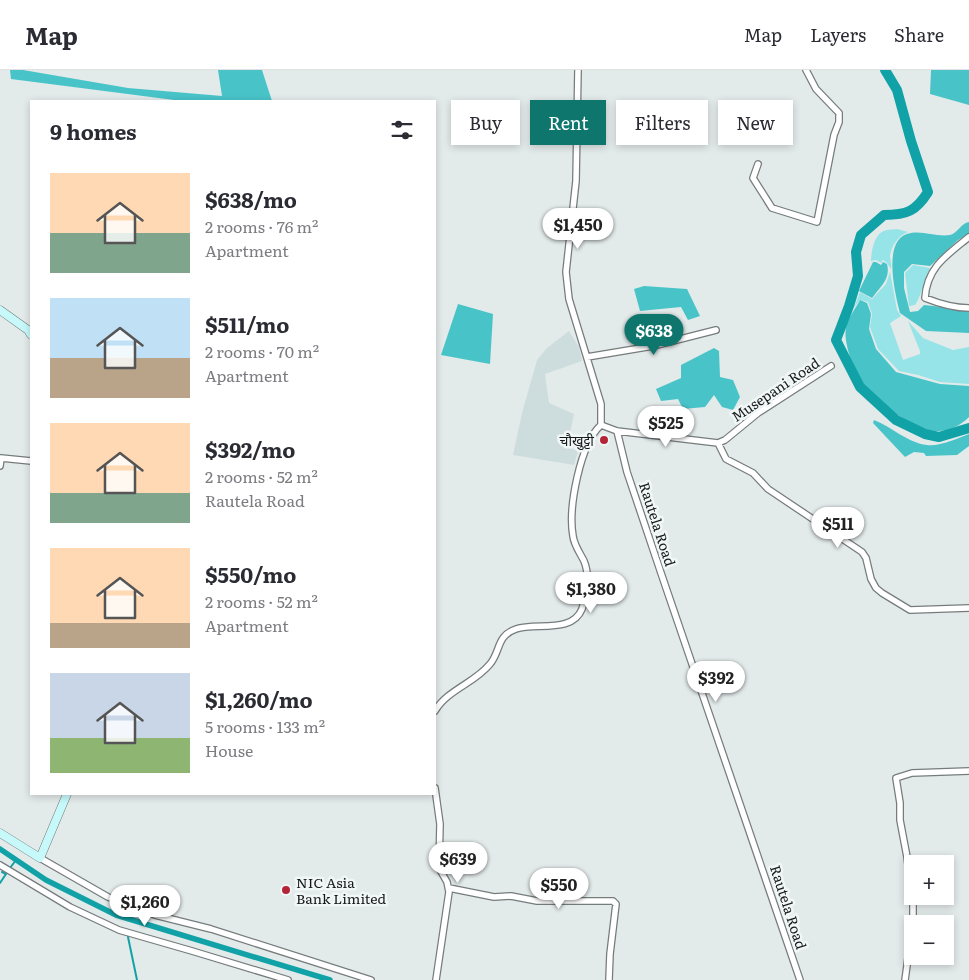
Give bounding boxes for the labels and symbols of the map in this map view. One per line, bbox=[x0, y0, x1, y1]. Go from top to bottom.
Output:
pin: $1,450 bbox=[537, 208, 619, 250]
pin: $638 bbox=[624, 314, 684, 356]
street label: Musepani Road bbox=[727, 352, 823, 426]
pin: $525 bbox=[636, 406, 696, 448]
place label: चौखुट्टी bbox=[560, 430, 594, 451]
marker: चौखुट्टी bbox=[598, 434, 610, 446]
street label: Rautela Road bbox=[635, 479, 681, 569]
pin: $511 bbox=[808, 506, 868, 549]
pin: $1,380 bbox=[550, 572, 632, 614]
pin: $392 bbox=[686, 660, 746, 703]
pin: $639 bbox=[428, 842, 488, 884]
street label: Rautela Road bbox=[766, 862, 812, 952]
pin: $550 bbox=[529, 868, 589, 910]
place label: NIC Asia Bank Limited bbox=[296, 872, 387, 908]
pin: $1,260 bbox=[104, 884, 186, 927]
marker: NIC Asia Bank Limited bbox=[280, 884, 292, 896]

